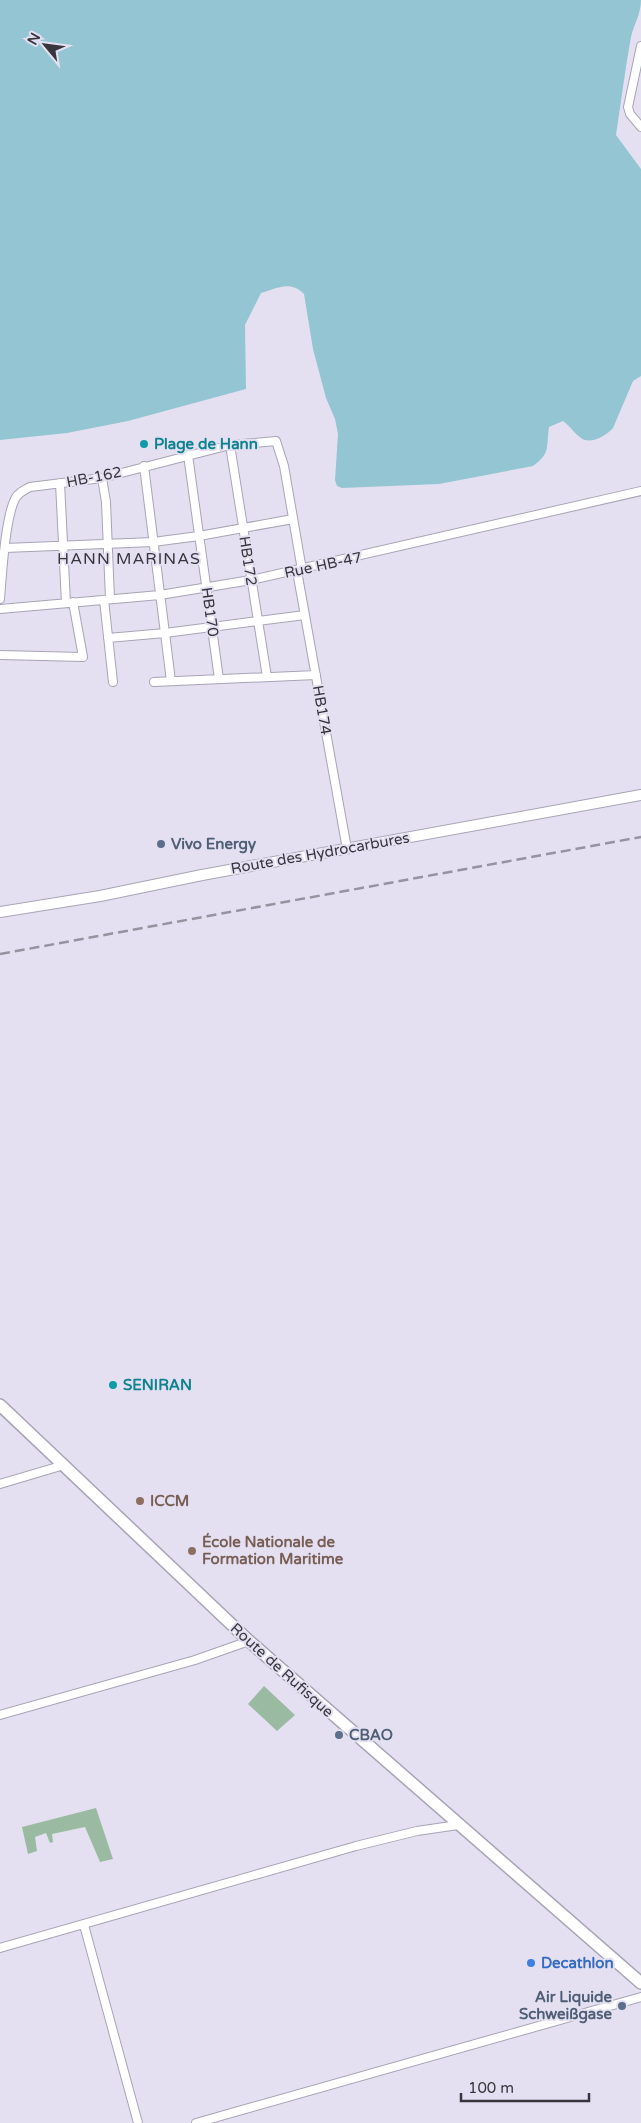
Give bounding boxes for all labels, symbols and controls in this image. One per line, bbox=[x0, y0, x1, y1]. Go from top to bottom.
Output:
north arrow bbox=[20, 20, 70, 70]
text: N bbox=[24, 30, 44, 48]
place label: Plage de Hann bbox=[154, 435, 258, 454]
marker: Plage de Hann bbox=[138, 438, 150, 450]
street label: HB-162 bbox=[65, 463, 123, 491]
street label: HB172 bbox=[235, 535, 261, 587]
street label: Rue HB-47 bbox=[282, 548, 364, 582]
district label: HANN MARINAS bbox=[57, 549, 201, 569]
street label: HB170 bbox=[198, 586, 222, 638]
street label: HB174 bbox=[309, 684, 335, 736]
street label: Route des Hydrocarbures bbox=[229, 828, 411, 878]
place label: Vivo Energy bbox=[171, 835, 256, 854]
marker: Vivo Energy bbox=[155, 838, 167, 850]
place label: SENIRAN bbox=[123, 1376, 192, 1394]
marker: SENIRAN bbox=[107, 1379, 119, 1391]
place label: ICCM bbox=[150, 1492, 189, 1510]
marker: ICCM bbox=[134, 1495, 146, 1507]
place label: École Nationale de Formation Maritime bbox=[202, 1532, 344, 1568]
marker: École Nationale de Formation Maritime bbox=[186, 1545, 198, 1557]
street label: Route de Rufisque bbox=[227, 1619, 337, 1721]
place label: CBAO bbox=[349, 1726, 393, 1744]
marker: CBAO bbox=[333, 1729, 345, 1741]
place label: Decathlon bbox=[541, 1954, 614, 1972]
marker: Decathlon bbox=[525, 1957, 537, 1969]
place label: Air Liquide Schweißgase bbox=[519, 1988, 612, 2024]
marker: Air Liquide Schweißgase bbox=[616, 2000, 628, 2012]
scale bar bbox=[461, 2070, 588, 2102]
text: 100 m bbox=[468, 2079, 514, 2097]

